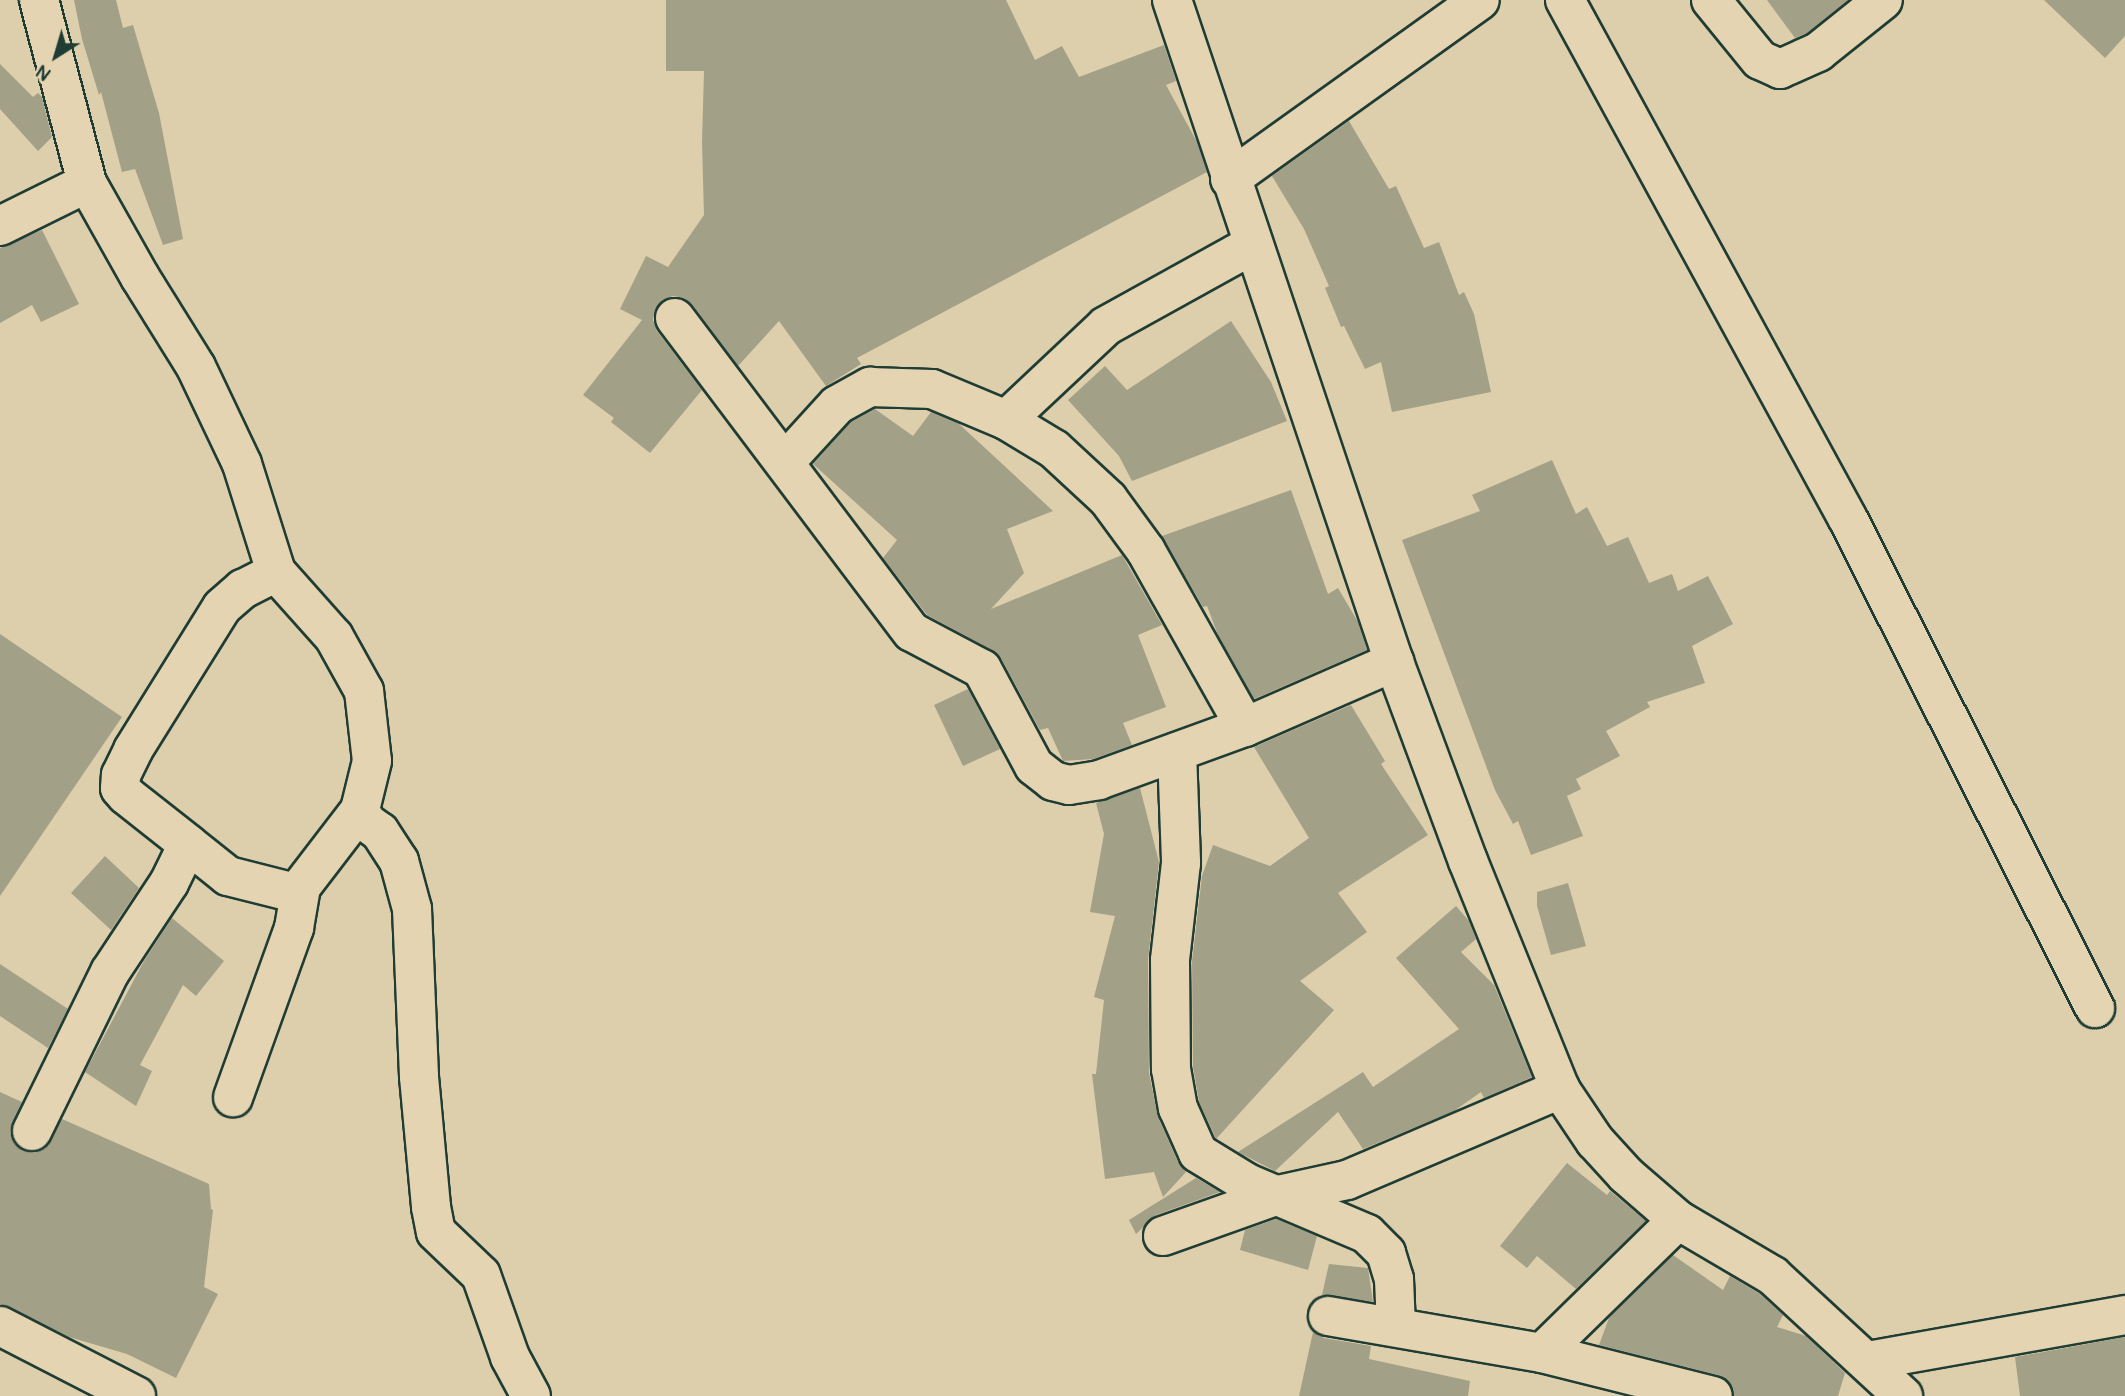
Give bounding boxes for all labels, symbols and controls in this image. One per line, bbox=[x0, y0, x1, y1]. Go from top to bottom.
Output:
north arrow bbox=[21, 21, 91, 91]
text: N bbox=[31, 59, 56, 86]

